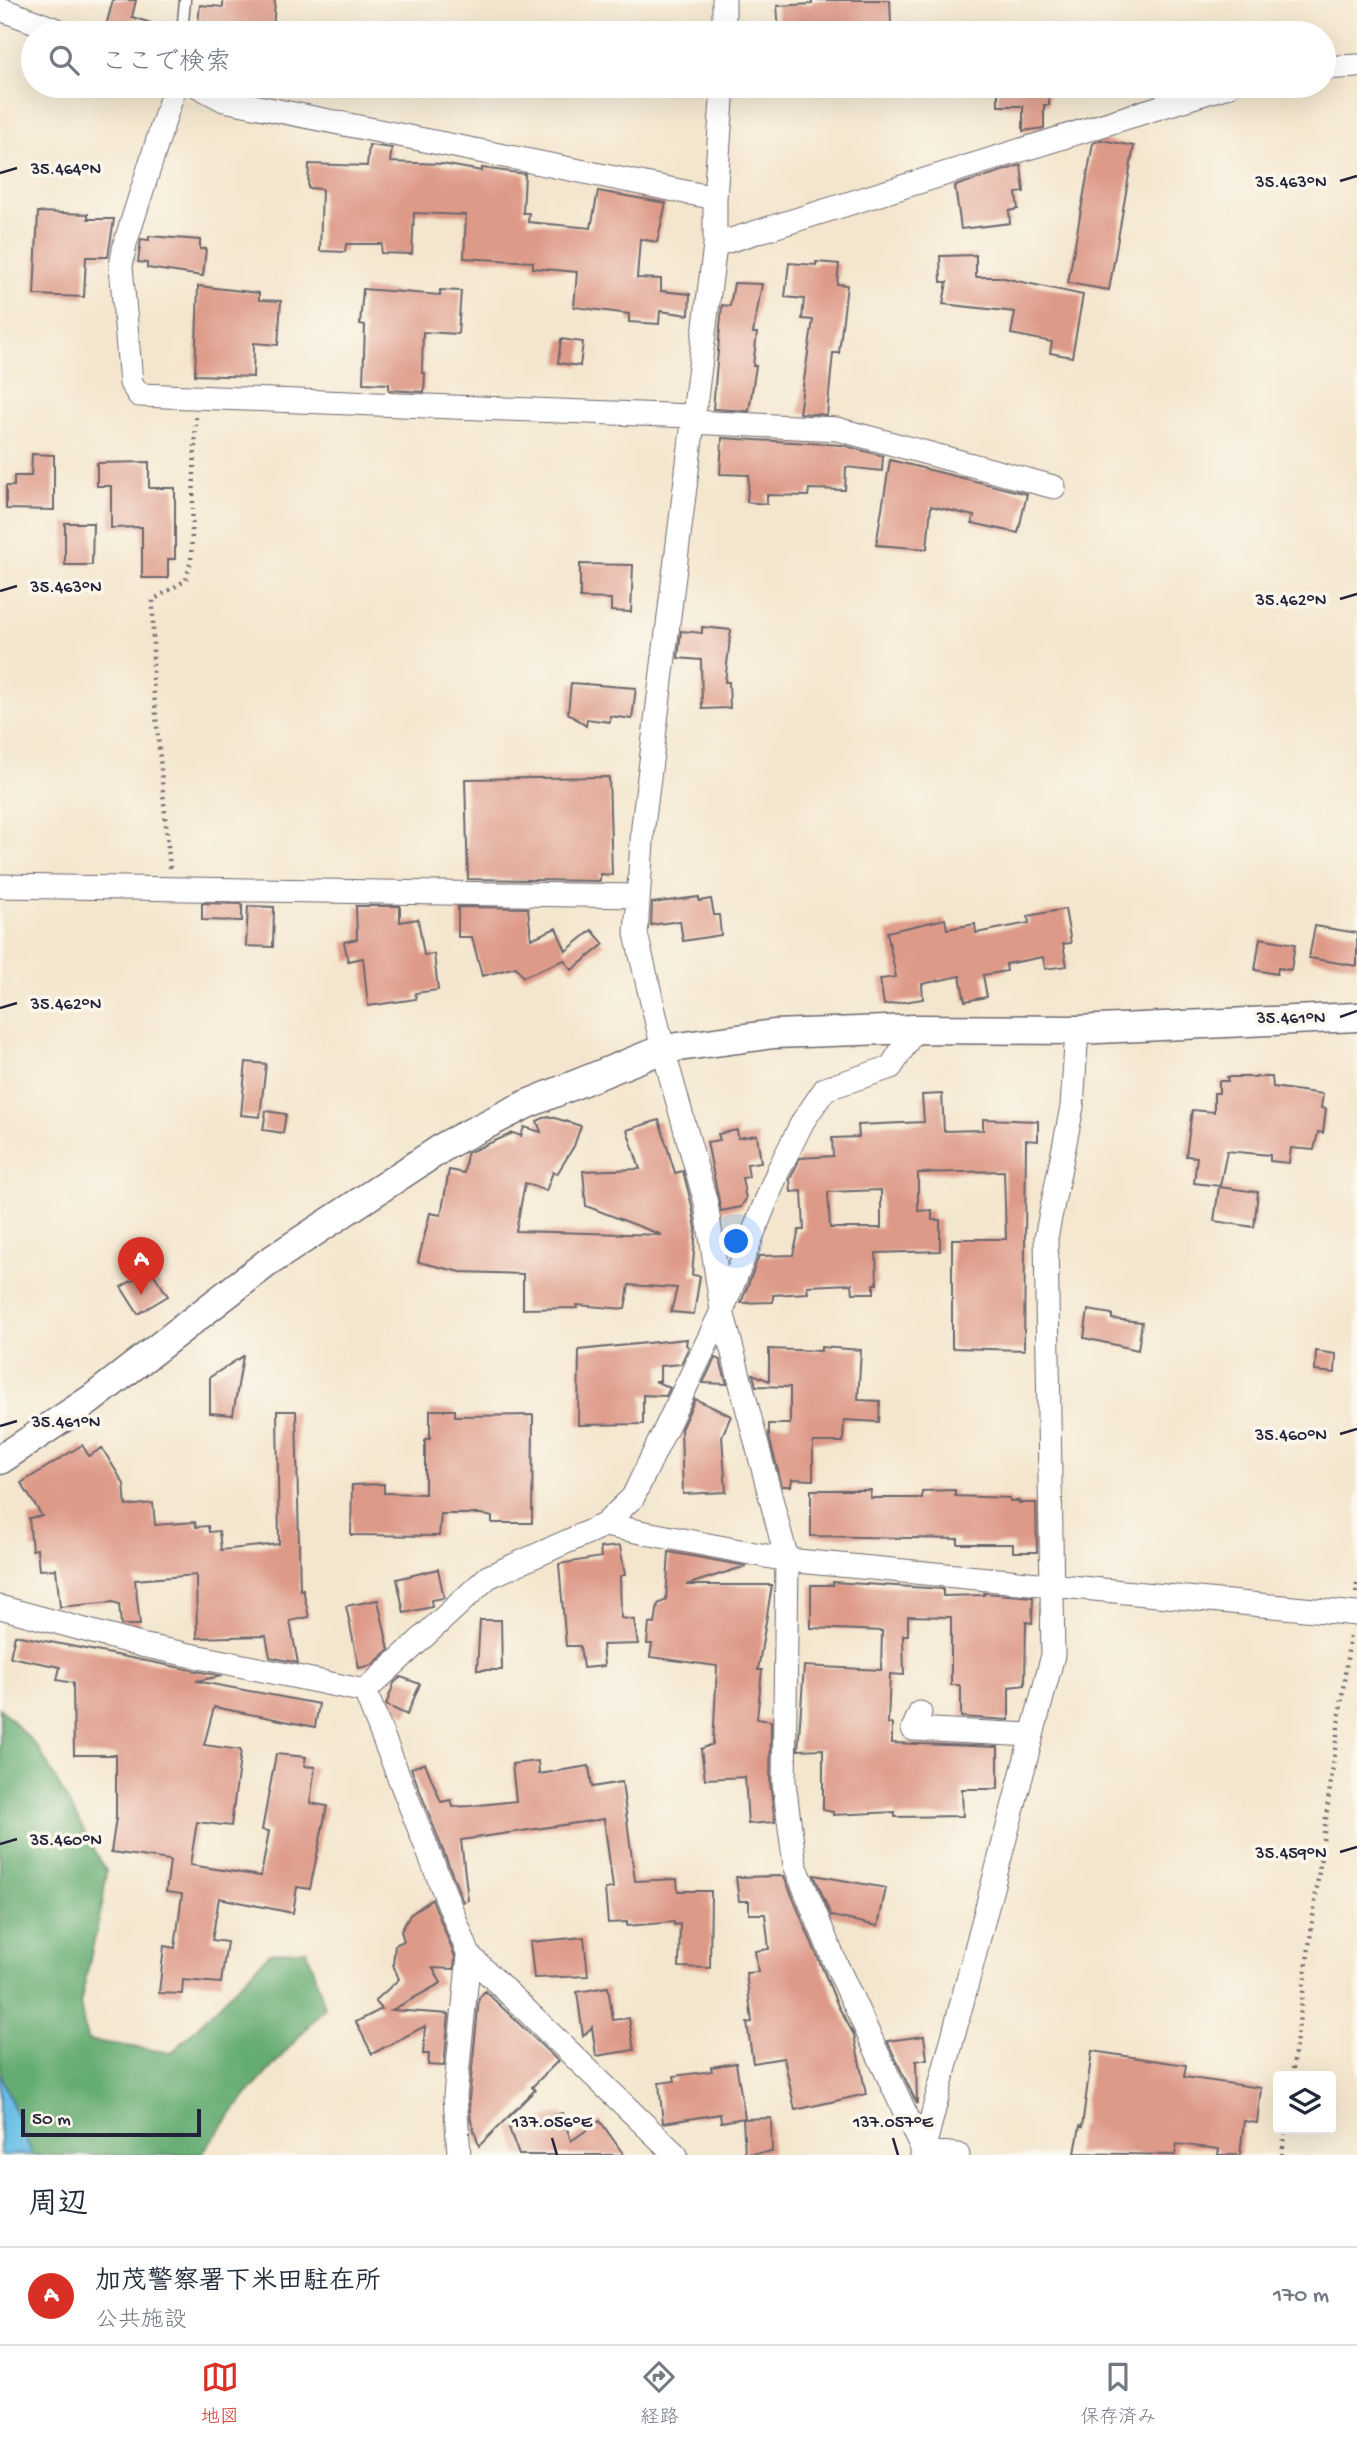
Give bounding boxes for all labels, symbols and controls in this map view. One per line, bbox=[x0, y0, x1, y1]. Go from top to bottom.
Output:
search box bbox=[21, 21, 1336, 98]
icon: search bbox=[45, 41, 83, 79]
text: ここで検索 bbox=[101, 49, 231, 80]
text: 35.464°N bbox=[30, 160, 101, 181]
text: 35.463°N bbox=[1254, 173, 1327, 194]
text: 35.463°N bbox=[29, 578, 102, 599]
text: 35.462°N bbox=[1255, 591, 1326, 612]
text: 35.462°N bbox=[30, 995, 101, 1016]
text: 35.461°N bbox=[1255, 1009, 1326, 1030]
your location bbox=[719, 1224, 753, 1258]
pin: A bbox=[118, 1237, 164, 1295]
text: 35.461°N bbox=[30, 1413, 101, 1434]
text: 35.460°N bbox=[1254, 1426, 1327, 1447]
text: 35.460°N bbox=[29, 1831, 102, 1852]
text: 35.459°N bbox=[1254, 1844, 1327, 1865]
map controls bbox=[1273, 2071, 1336, 2134]
button: layers bbox=[1273, 2071, 1336, 2134]
scale bar bbox=[21, 2106, 201, 2138]
text: 50 m bbox=[32, 2109, 71, 2132]
text: 137.056°E bbox=[511, 2113, 593, 2134]
text: 137.057°E bbox=[852, 2113, 934, 2134]
text: 周辺 bbox=[28, 2189, 88, 2224]
text: 加茂警察署下米田駐在所 bbox=[95, 2268, 381, 2299]
text: A bbox=[44, 2283, 58, 2310]
text: 170 m bbox=[1273, 2283, 1329, 2310]
text: 公共施設 bbox=[95, 2308, 187, 2335]
tab: 地図 bbox=[201, 2358, 239, 2430]
tab: 経路 bbox=[640, 2358, 678, 2430]
tab: 保存済み bbox=[1080, 2358, 1156, 2430]

